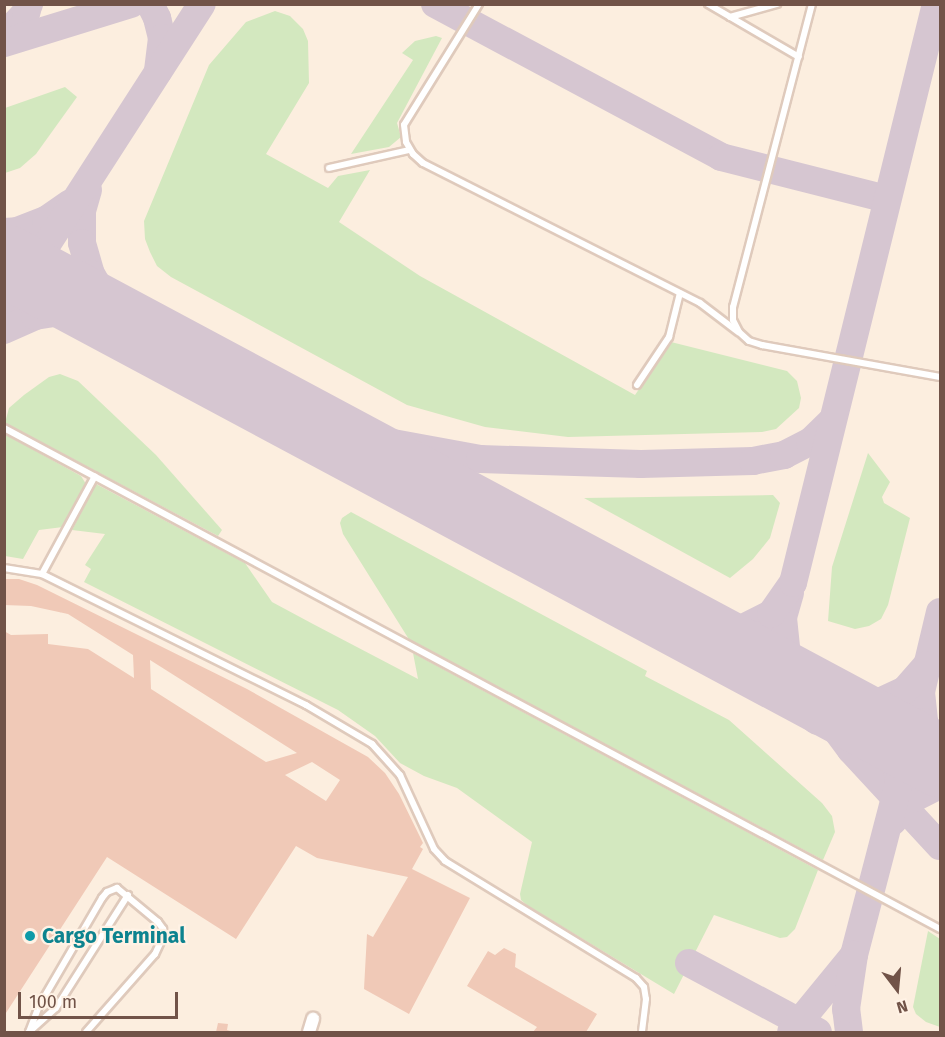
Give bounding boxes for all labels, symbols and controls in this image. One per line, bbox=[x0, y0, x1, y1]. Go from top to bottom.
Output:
place label: Cargo Terminal bbox=[42, 923, 185, 949]
marker: Cargo Terminal bbox=[23, 929, 37, 943]
north arrow bbox=[867, 959, 927, 1019]
scale bar bbox=[21, 980, 182, 1018]
text: 100 m bbox=[29, 991, 77, 1013]
text: N bbox=[894, 996, 910, 1017]

